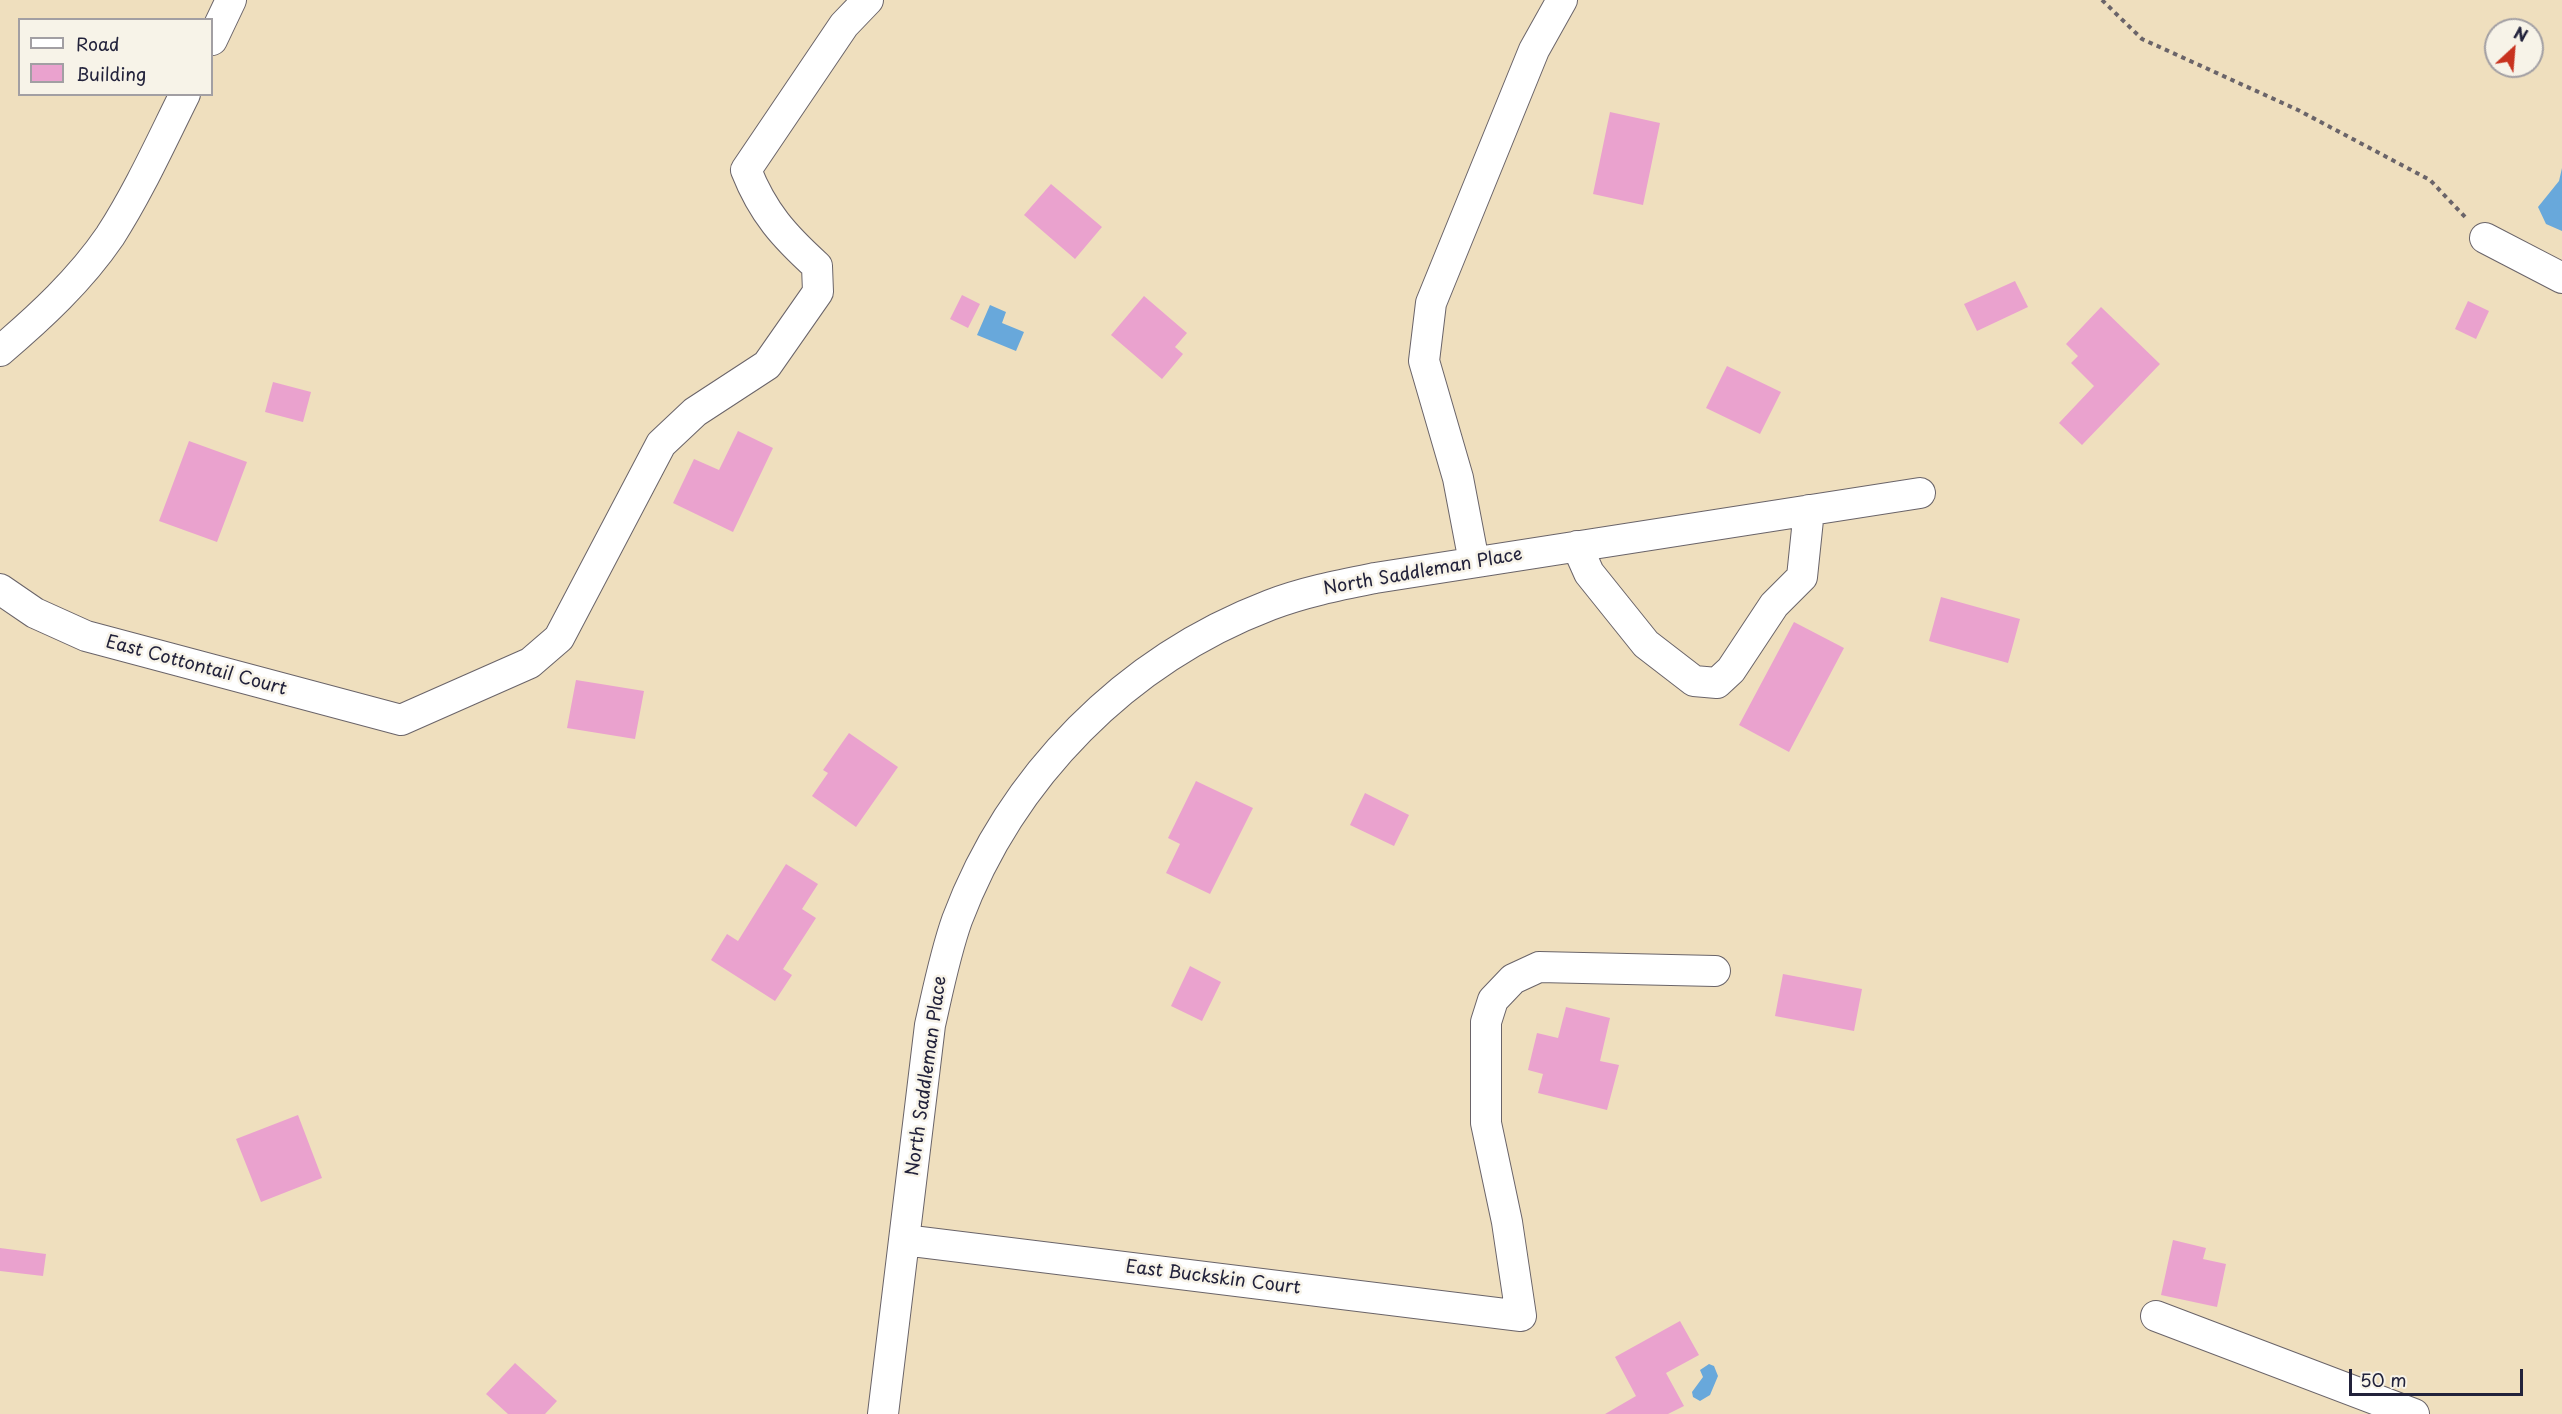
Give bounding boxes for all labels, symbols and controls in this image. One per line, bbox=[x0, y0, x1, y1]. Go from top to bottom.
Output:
legend bbox=[18, 18, 213, 96]
north arrow bbox=[2484, 18, 2544, 78]
text: N bbox=[2510, 20, 2532, 47]
text: Road bbox=[76, 30, 120, 57]
text: Building bbox=[76, 60, 146, 87]
street label: North Saddleman Place bbox=[1322, 544, 1524, 600]
street label: East Cottontail Court bbox=[103, 631, 289, 701]
street label: North Saddleman Place bbox=[902, 975, 952, 1177]
street label: East Buckskin Court bbox=[1124, 1257, 1302, 1299]
scale bar bbox=[2352, 1357, 2526, 1395]
text: 50 m bbox=[2360, 1366, 2407, 1393]

